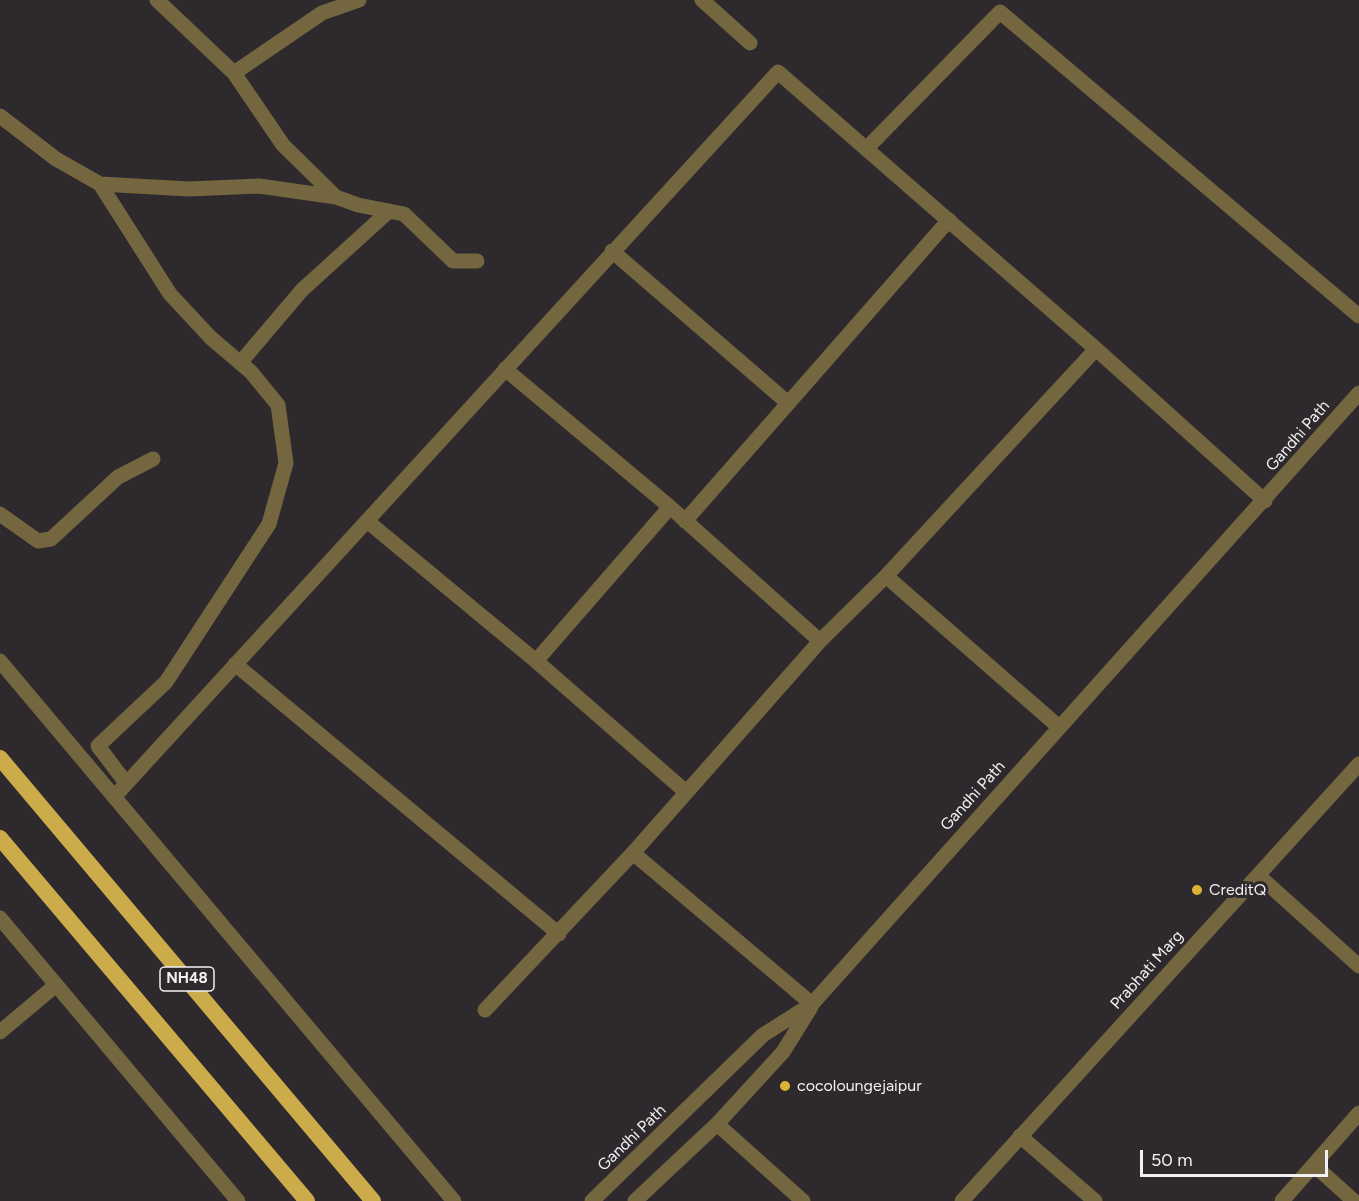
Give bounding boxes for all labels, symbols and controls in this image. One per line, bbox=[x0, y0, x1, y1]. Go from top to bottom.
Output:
street label: Gandhi Path bbox=[1262, 397, 1334, 475]
street label: Gandhi Path bbox=[937, 757, 1009, 835]
place label: CreditQ bbox=[1209, 880, 1266, 900]
marker: CreditQ bbox=[1190, 883, 1204, 897]
street label: Prabhati Marg bbox=[1107, 927, 1187, 1013]
road number: NH48 bbox=[160, 967, 214, 991]
place label: cocoloungejaipur bbox=[797, 1076, 922, 1096]
marker: cocoloungejaipur bbox=[778, 1079, 792, 1093]
street label: Gandhi Path bbox=[594, 1101, 670, 1175]
scale bar bbox=[1143, 1138, 1330, 1176]
text: 50 m bbox=[1151, 1149, 1193, 1171]

